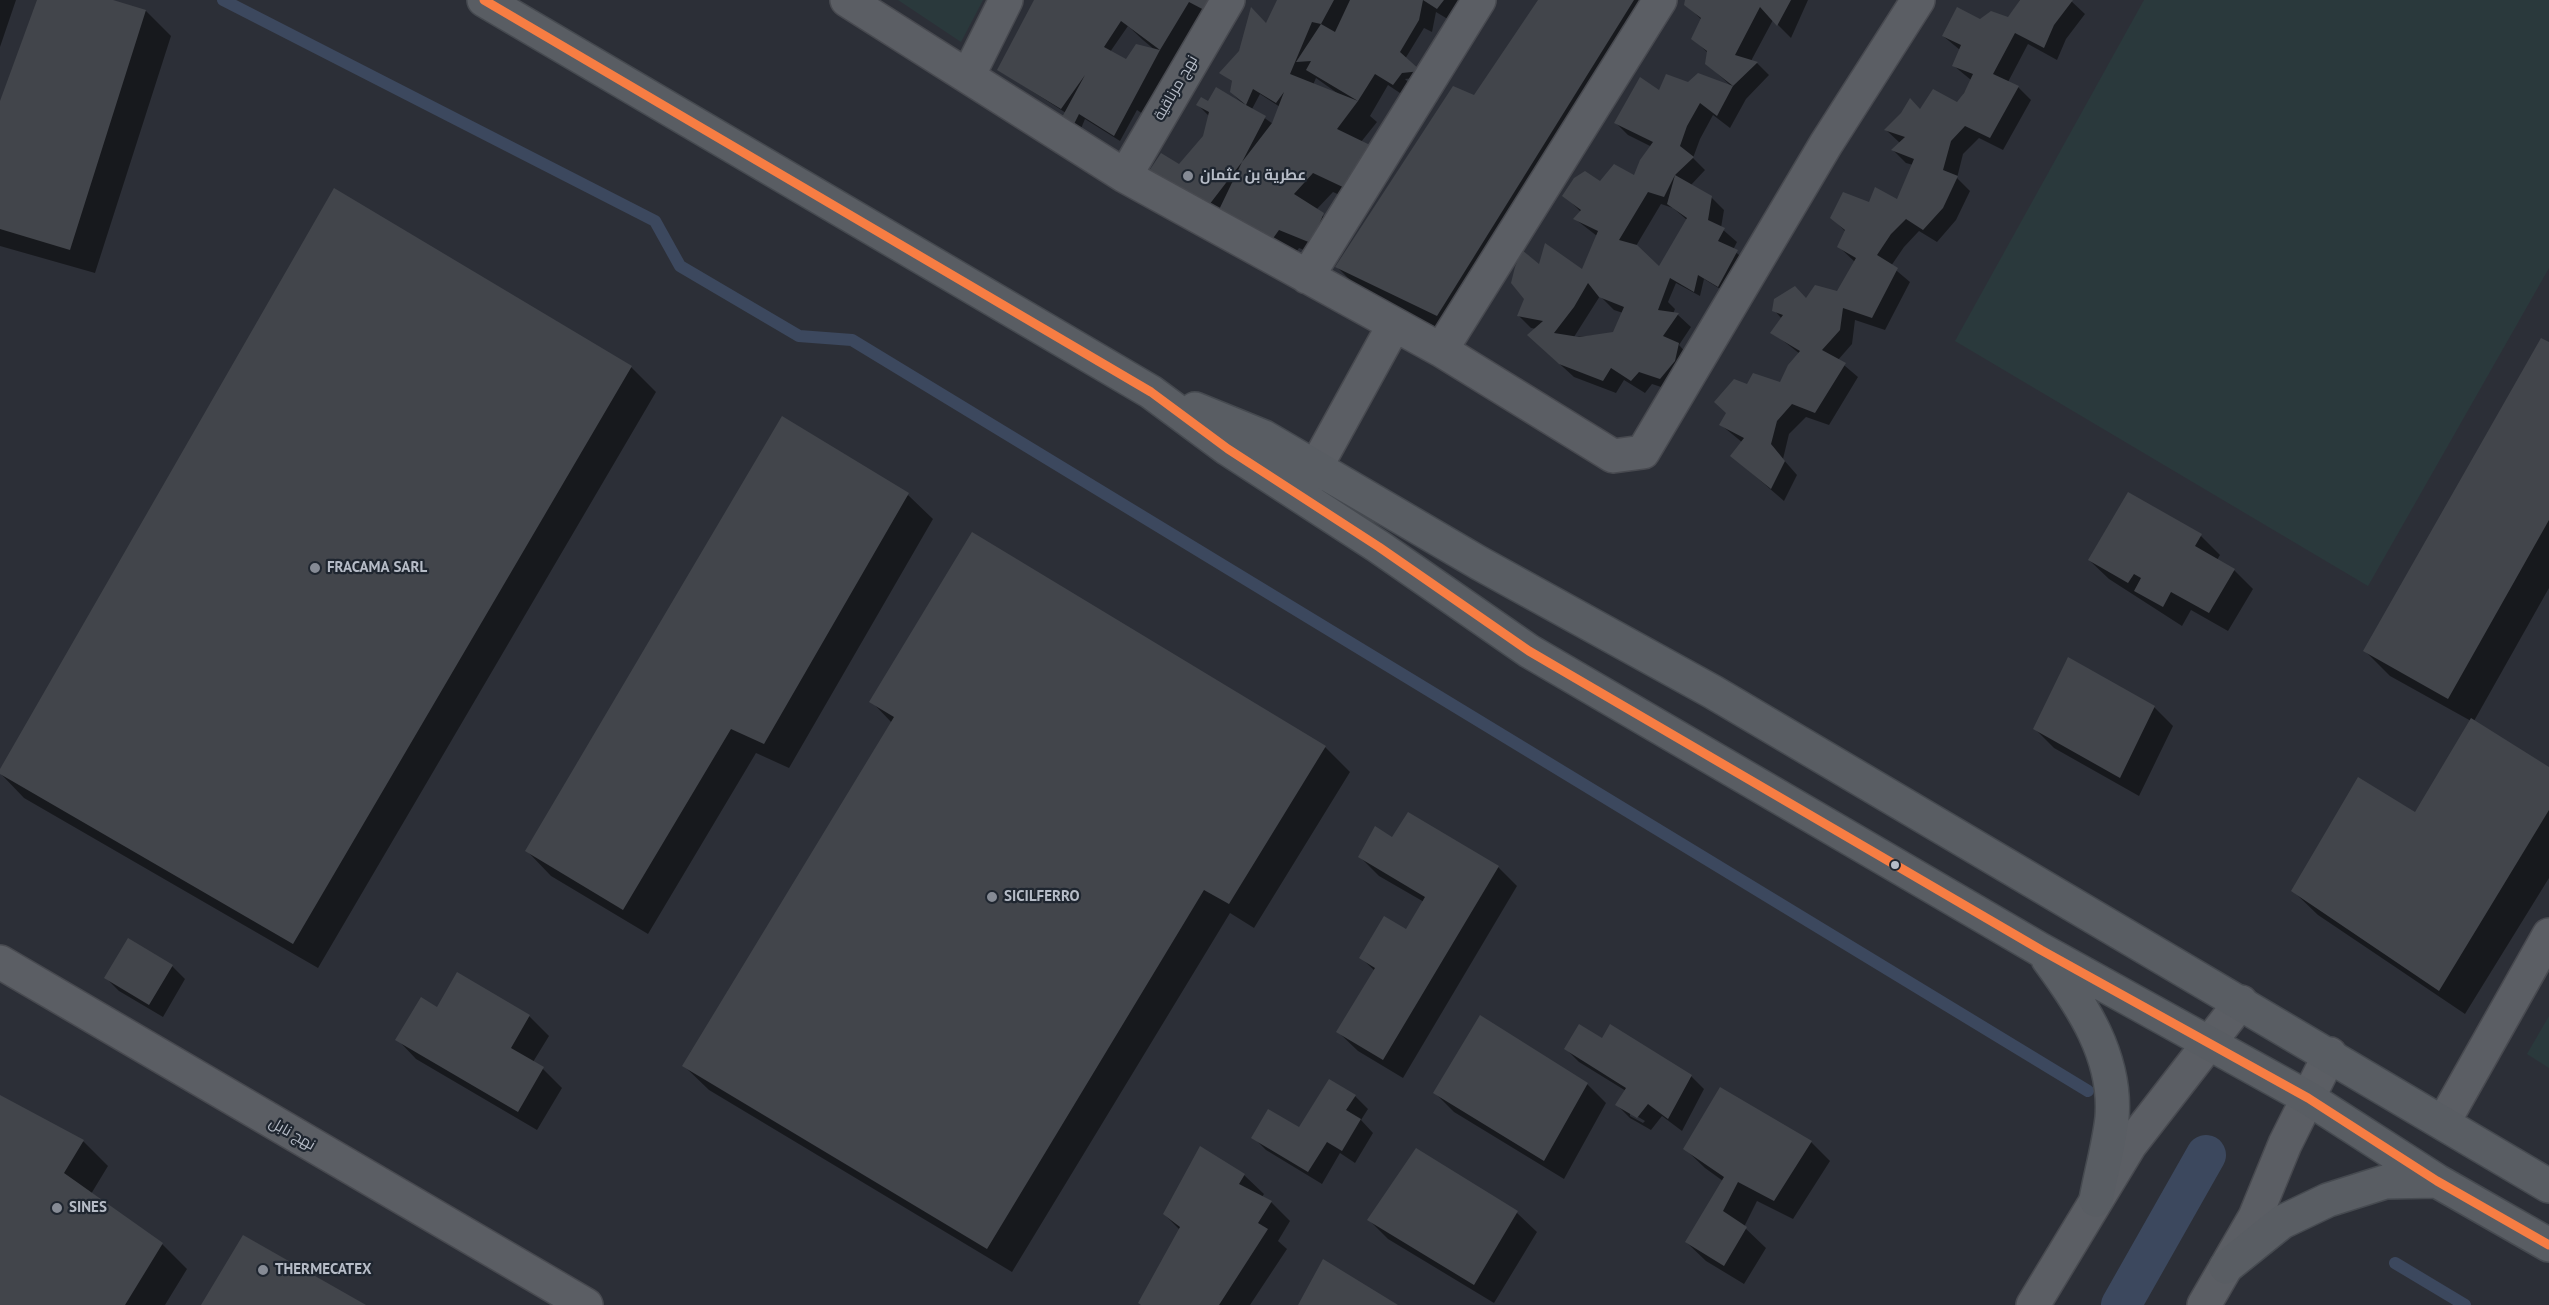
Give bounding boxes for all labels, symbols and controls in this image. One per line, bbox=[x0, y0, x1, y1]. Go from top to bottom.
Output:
street label: نهج مرناقية bbox=[1150, 52, 1202, 124]
place label: عطرية بن عثمان bbox=[1200, 167, 1306, 185]
marker: عطرية بن عثمان bbox=[1181, 169, 1195, 183]
place label: FRACAMA SARL bbox=[327, 559, 427, 577]
marker: FRACAMA SARL bbox=[308, 561, 322, 575]
unlabelled marker bbox=[1889, 859, 1901, 871]
place label: SICILFERRO bbox=[1004, 888, 1080, 906]
marker: SICILFERRO bbox=[985, 890, 999, 904]
street label: نهج نابل bbox=[266, 1114, 318, 1154]
place label: SINES bbox=[69, 1199, 107, 1217]
marker: SINES bbox=[50, 1201, 64, 1215]
place label: THERMECATEX bbox=[275, 1261, 371, 1279]
marker: THERMECATEX bbox=[256, 1263, 270, 1277]

